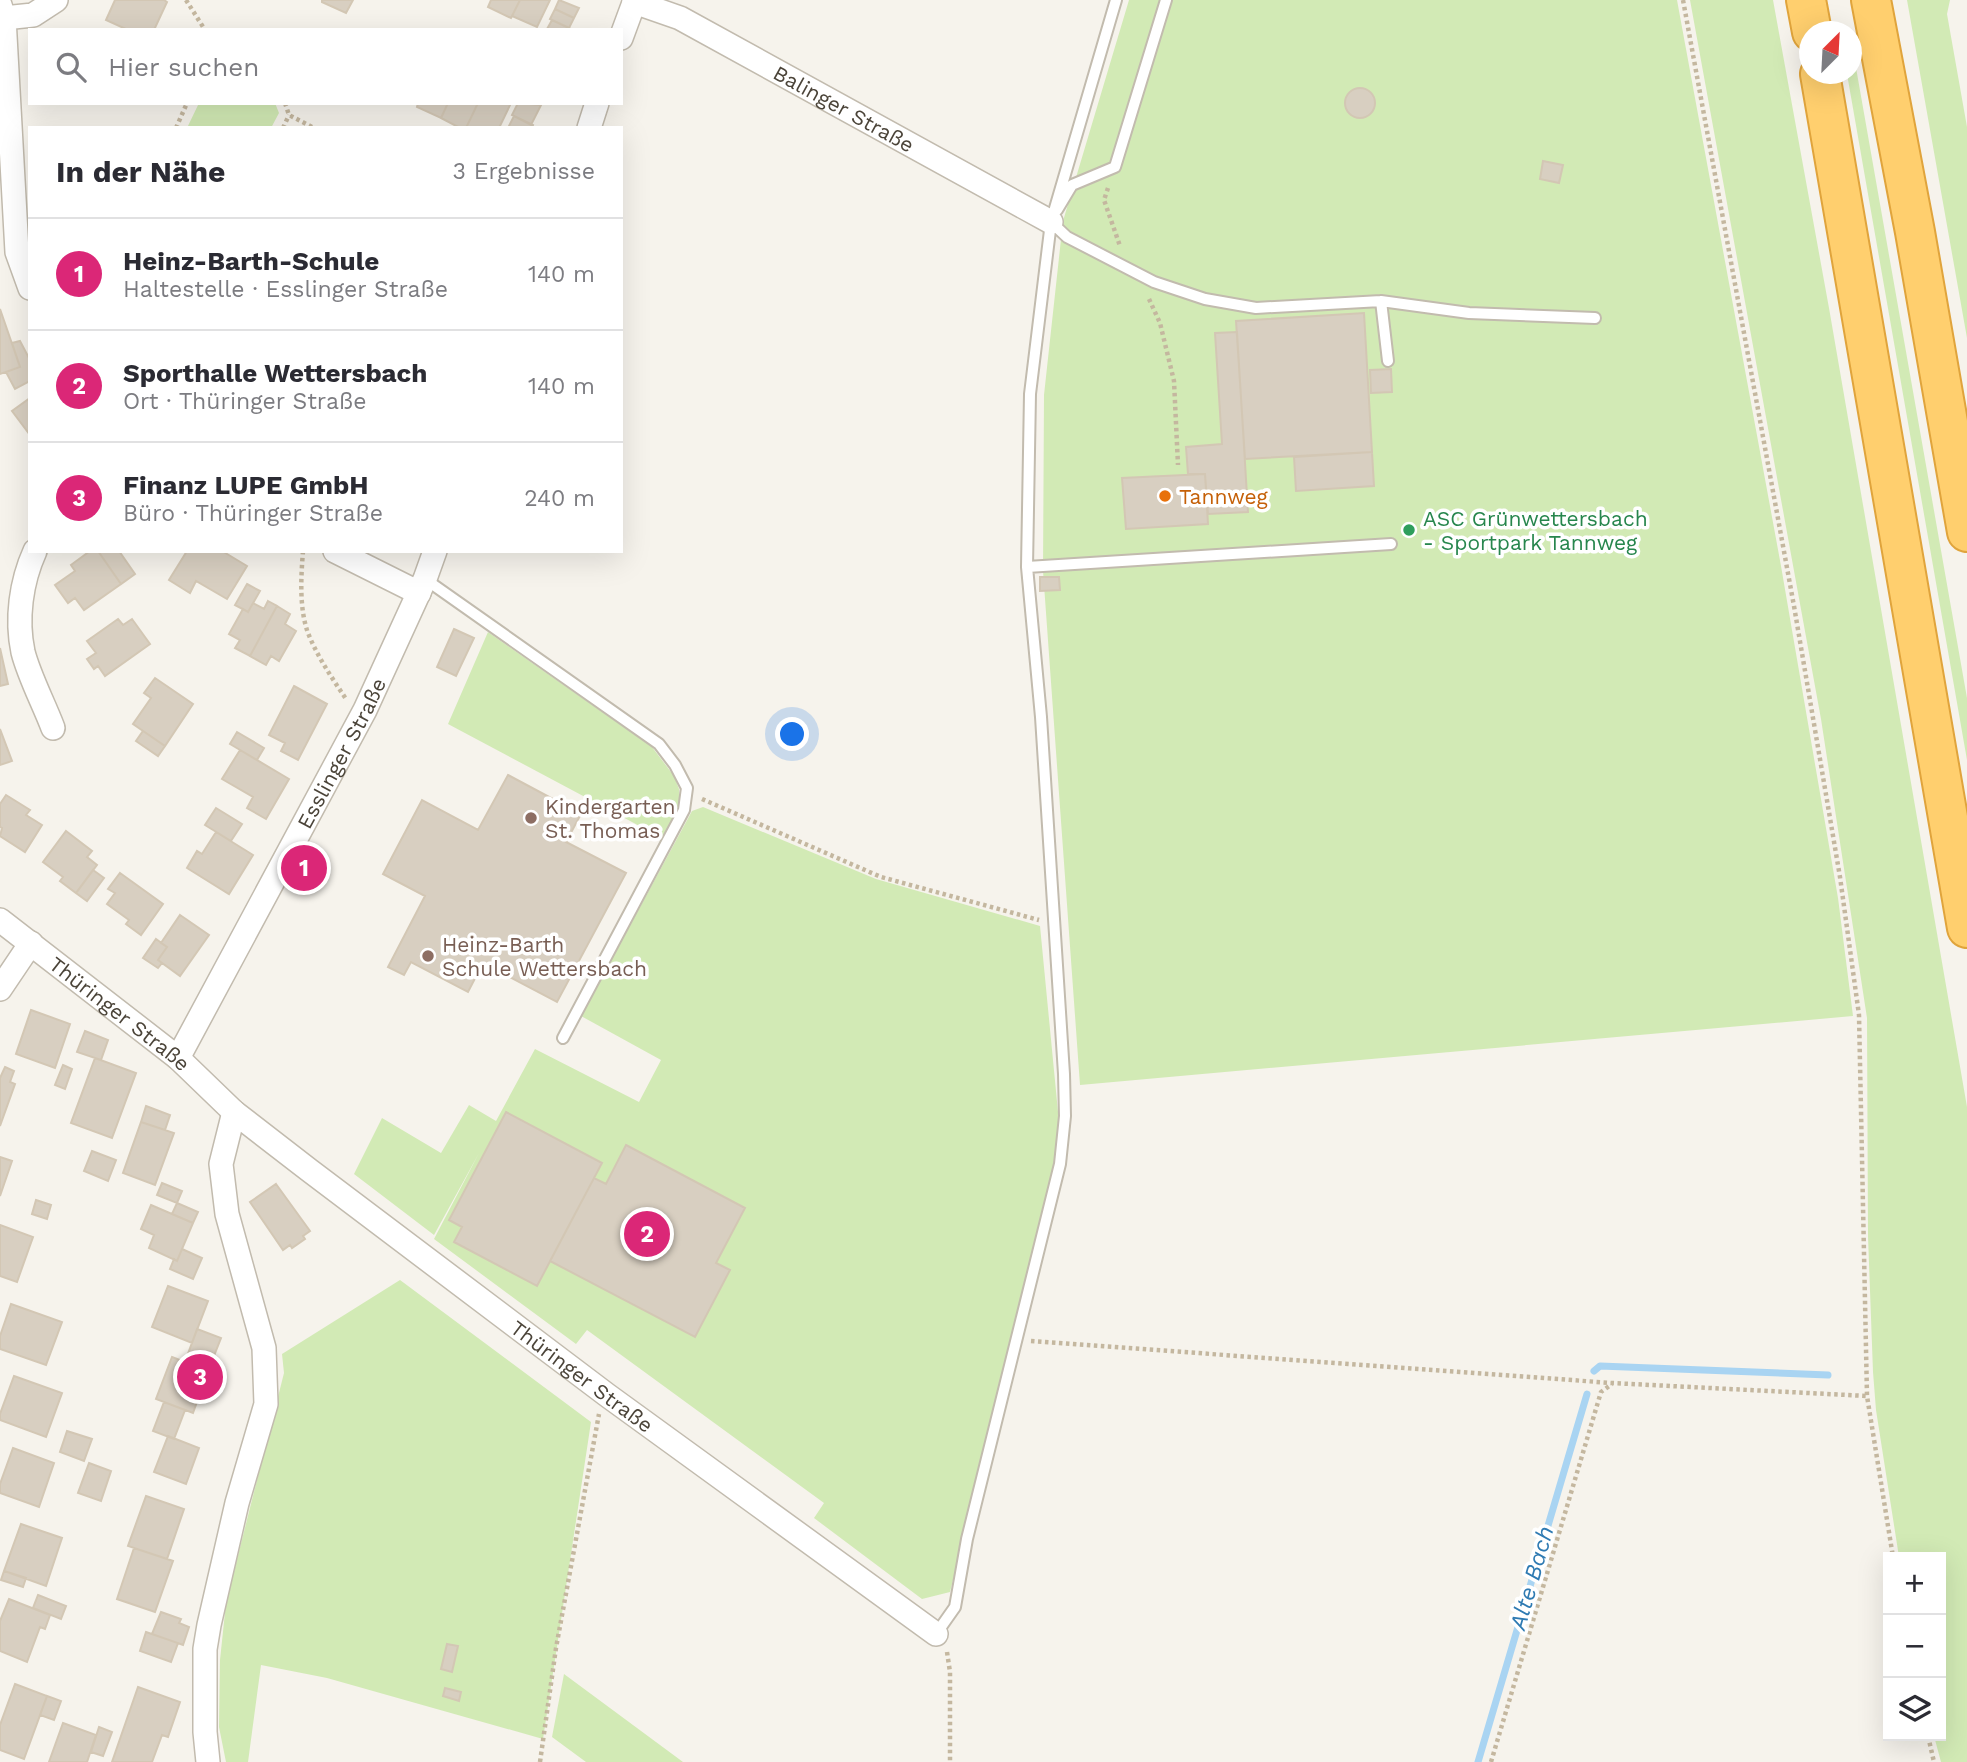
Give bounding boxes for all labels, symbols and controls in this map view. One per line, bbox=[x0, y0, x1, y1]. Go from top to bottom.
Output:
north arrow bbox=[1799, 21, 1862, 84]
search box bbox=[28, 28, 623, 105]
icon: search bbox=[52, 48, 90, 86]
text: Hier suchen bbox=[108, 52, 259, 82]
street label: Balinger Straße bbox=[769, 60, 919, 157]
text: In der Nähe bbox=[56, 154, 225, 189]
text: 3 Ergebnisse bbox=[452, 158, 595, 185]
text: Heinz-Barth-Schule bbox=[123, 246, 379, 276]
text: 1 bbox=[74, 261, 84, 288]
text: 140 m bbox=[528, 261, 595, 288]
text: Haltestelle · Esslinger Straße bbox=[123, 276, 448, 303]
text: Sporthalle Wettersbach bbox=[123, 358, 427, 388]
text: 2 bbox=[72, 373, 86, 400]
text: 140 m bbox=[528, 373, 595, 400]
text: Ort · Thüringer Straße bbox=[123, 388, 366, 415]
text: Finanz LUPE GmbH bbox=[123, 470, 369, 500]
place label: Tannweg bbox=[1179, 484, 1269, 509]
text: 3 bbox=[72, 485, 86, 512]
text: 240 m bbox=[524, 485, 595, 512]
marker: Tannweg bbox=[1157, 488, 1173, 504]
text: Büro · Thüringer Straße bbox=[123, 500, 383, 527]
place label: ASC Grünwettersbach - Sportpark Tannweg bbox=[1423, 506, 1648, 555]
marker: ASC Grünwettersbach - Sportpark Tannweg bbox=[1401, 522, 1417, 538]
street label: Esslinger Straße bbox=[291, 674, 391, 833]
your location bbox=[775, 717, 809, 751]
place label: Kindergarten St. Thomas bbox=[545, 794, 676, 843]
marker: Kindergarten St. Thomas bbox=[523, 810, 539, 826]
pin: 1 bbox=[281, 842, 327, 894]
place label: Heinz-Barth Schule Wettersbach bbox=[442, 932, 647, 981]
marker: Heinz-Barth Schule Wettersbach bbox=[420, 948, 436, 964]
street label: Thüringer Straße bbox=[45, 951, 196, 1076]
pin: 2 bbox=[624, 1208, 670, 1260]
street label: Thüringer Straße bbox=[506, 1315, 658, 1437]
pin: 3 bbox=[177, 1351, 223, 1403]
water label: Alte Bach bbox=[1504, 1523, 1560, 1634]
map controls bbox=[1883, 1552, 1946, 1741]
button: + bbox=[1883, 1552, 1946, 1615]
button: − bbox=[1883, 1615, 1946, 1678]
button: layers bbox=[1883, 1678, 1946, 1741]

